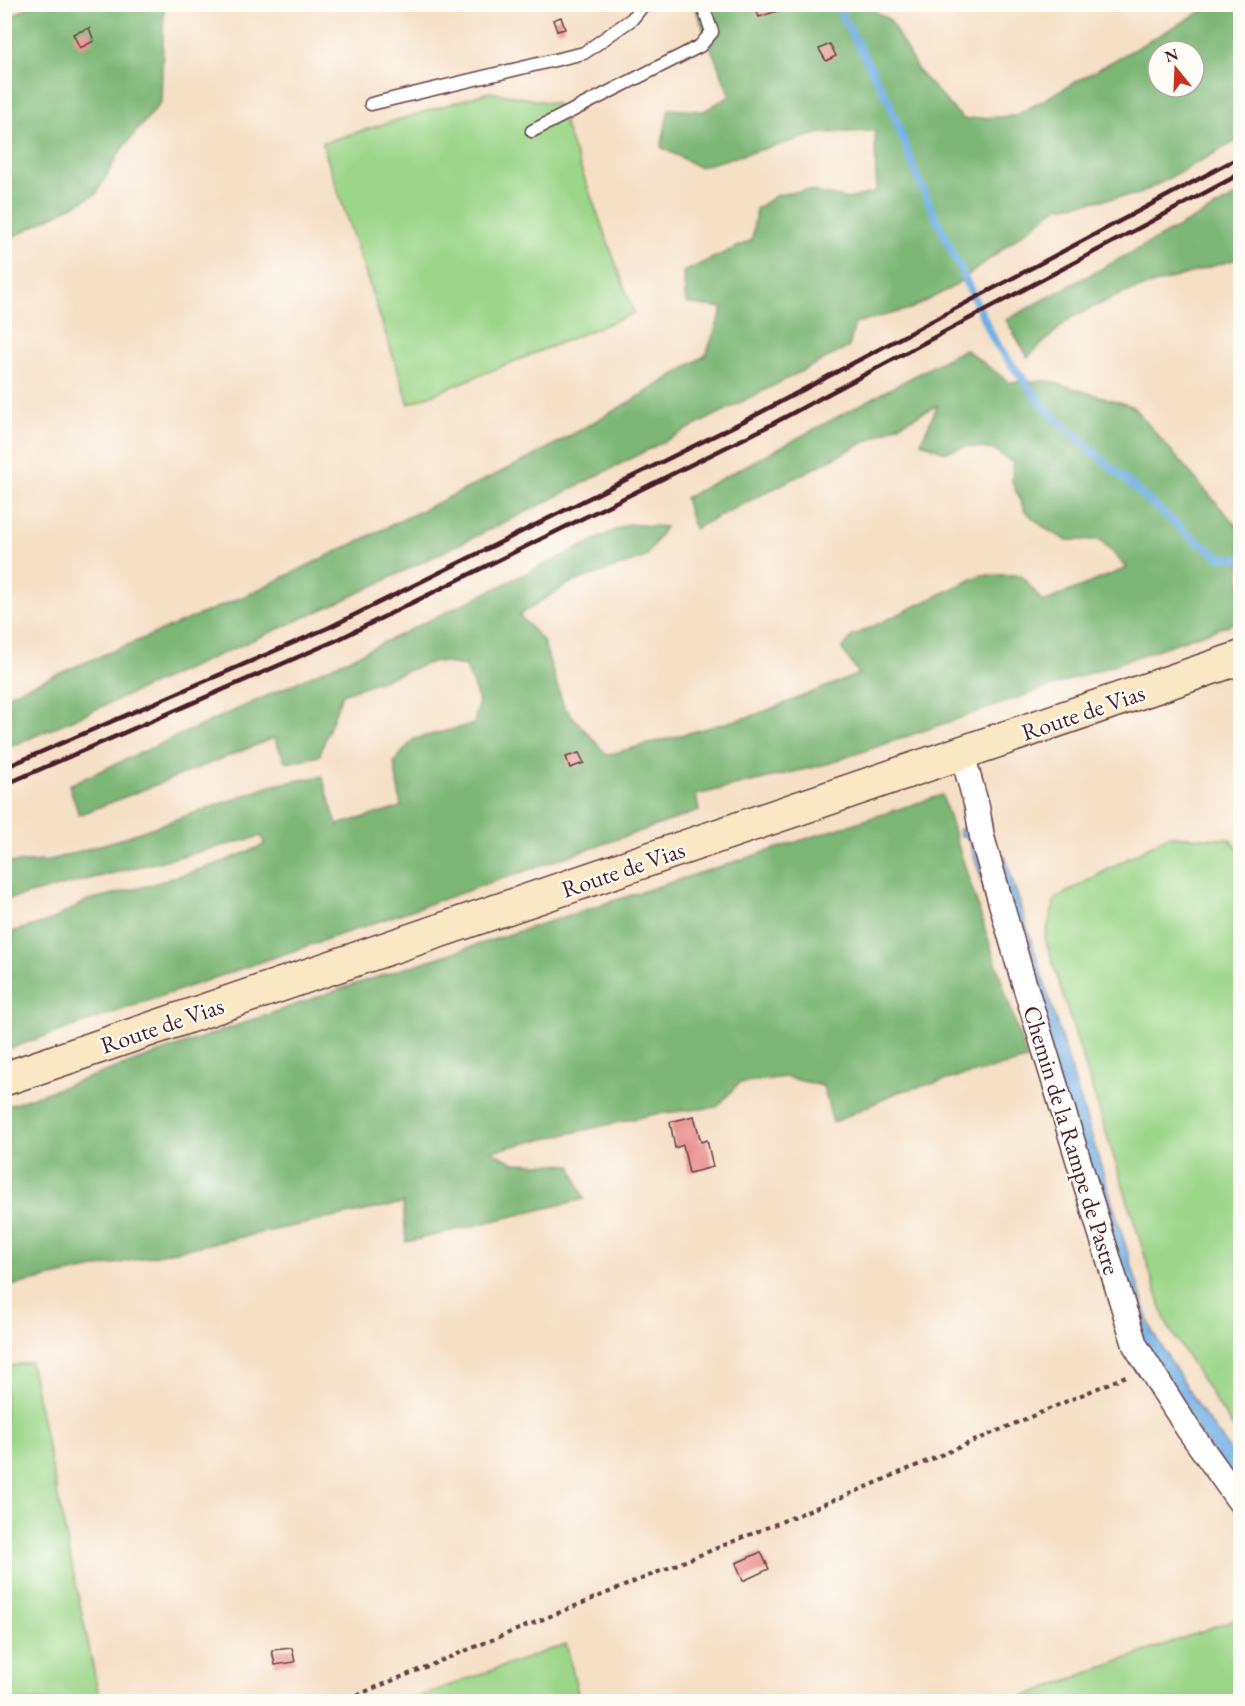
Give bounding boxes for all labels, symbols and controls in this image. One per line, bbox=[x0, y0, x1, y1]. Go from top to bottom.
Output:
north arrow bbox=[1146, 39, 1206, 99]
text: N bbox=[1162, 43, 1181, 67]
street label: Route de Vias bbox=[1017, 676, 1149, 748]
street label: Route de Vias bbox=[557, 833, 689, 905]
street label: Route de Vias bbox=[96, 989, 228, 1061]
street label: Chemin de la Rampe de Pastre bbox=[1016, 1002, 1128, 1278]

